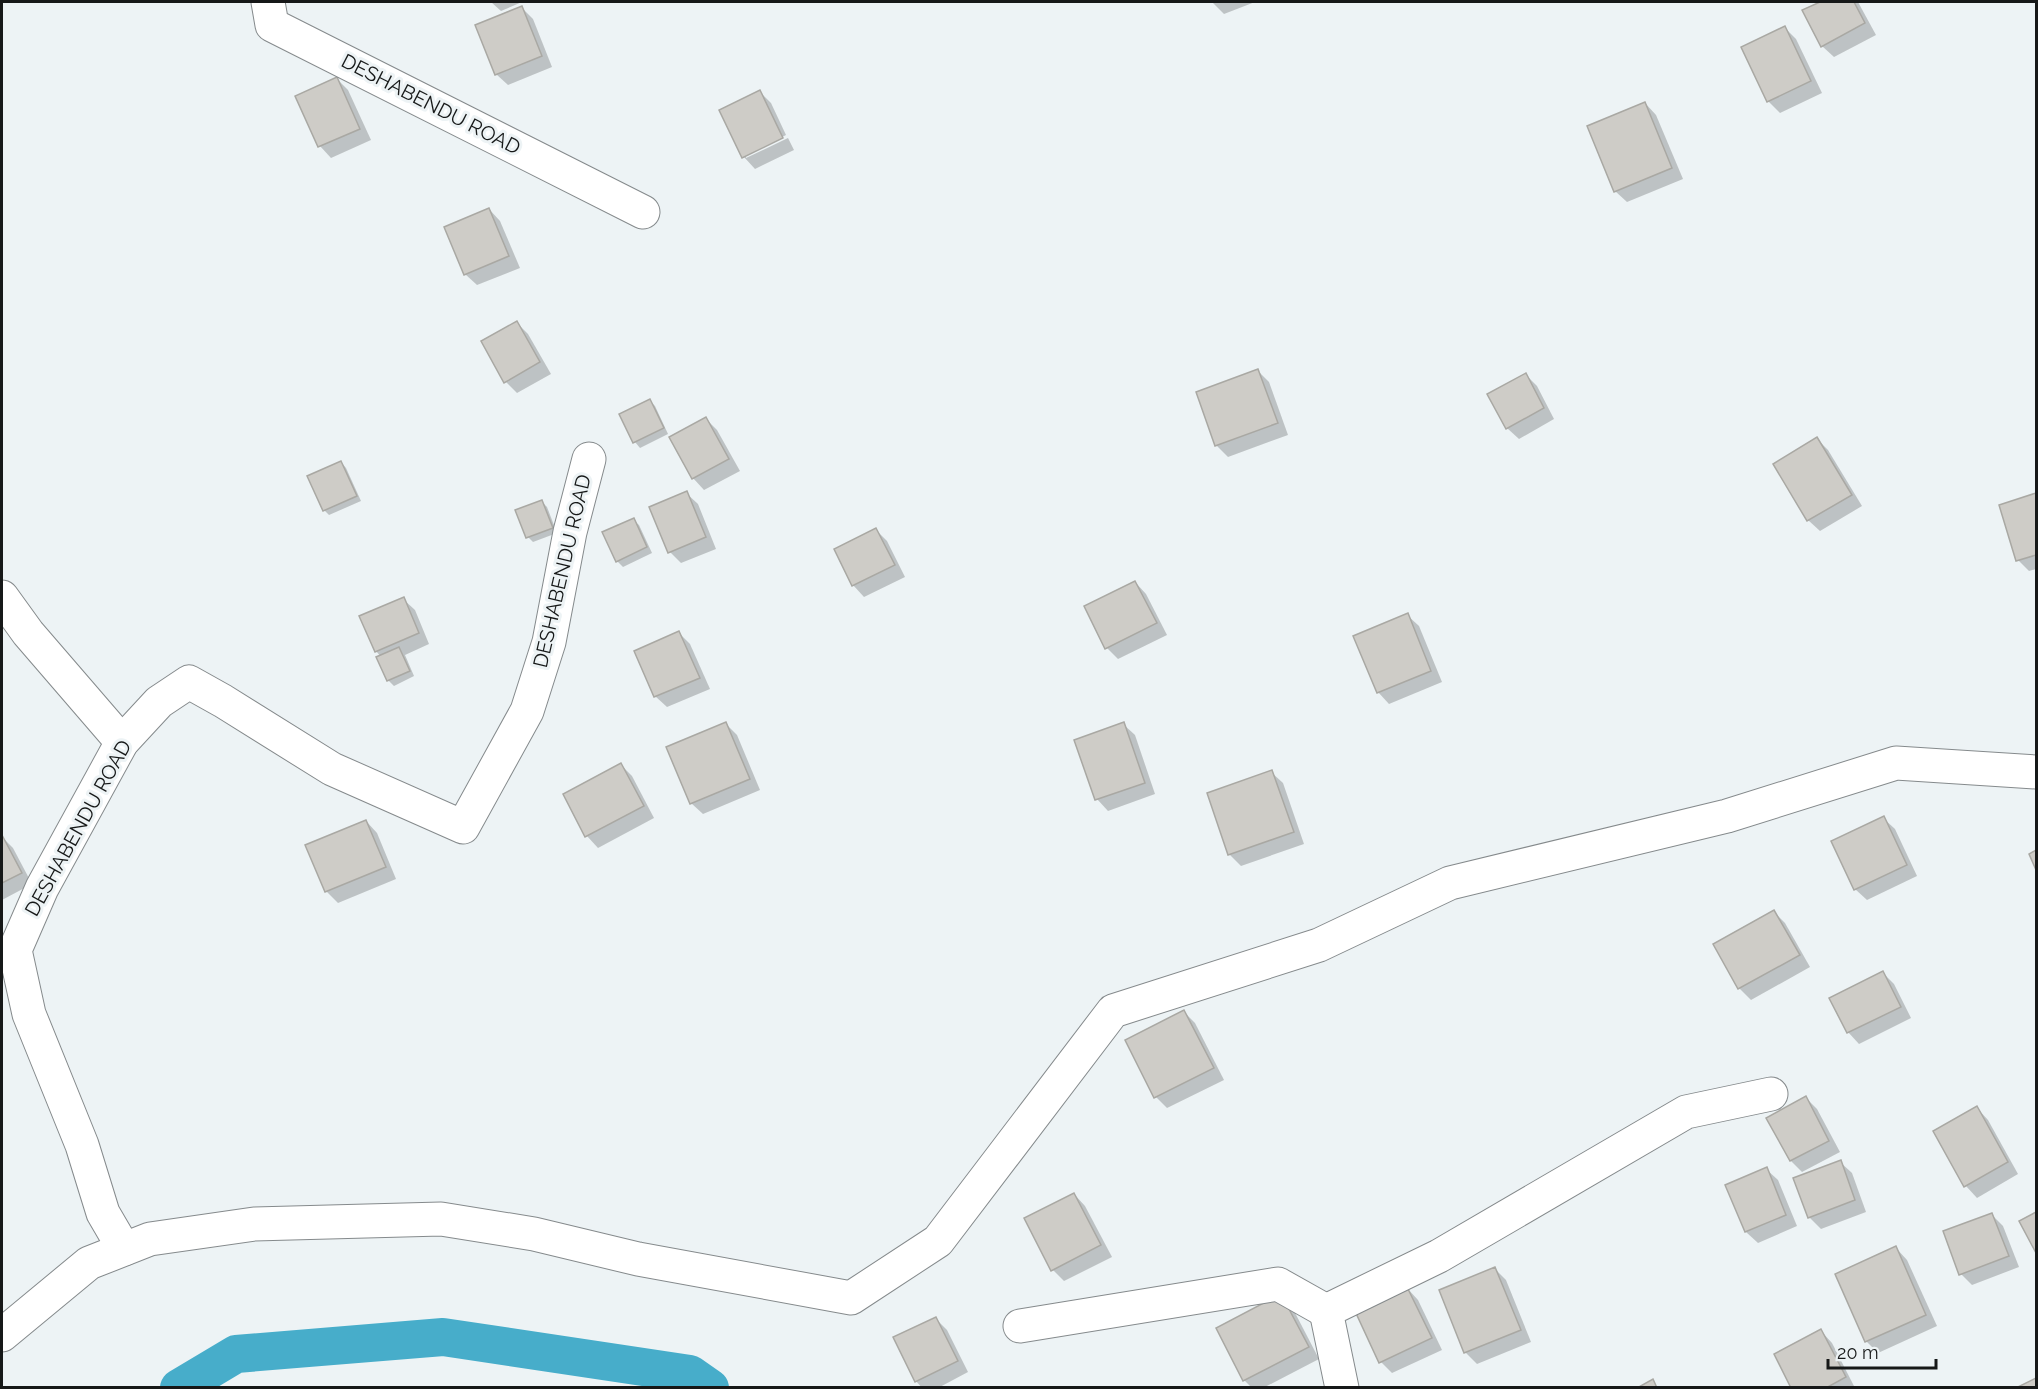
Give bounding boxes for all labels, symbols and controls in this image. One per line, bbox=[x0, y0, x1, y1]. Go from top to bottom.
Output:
street label: DESHABENDU ROAD bbox=[338, 48, 524, 160]
street label: DESHABENDU ROAD bbox=[528, 472, 596, 670]
street label: DESHABENDU ROAD bbox=[20, 736, 136, 920]
scale bar bbox=[1828, 1332, 1936, 1370]
text: 20 m bbox=[1837, 1342, 1879, 1363]

